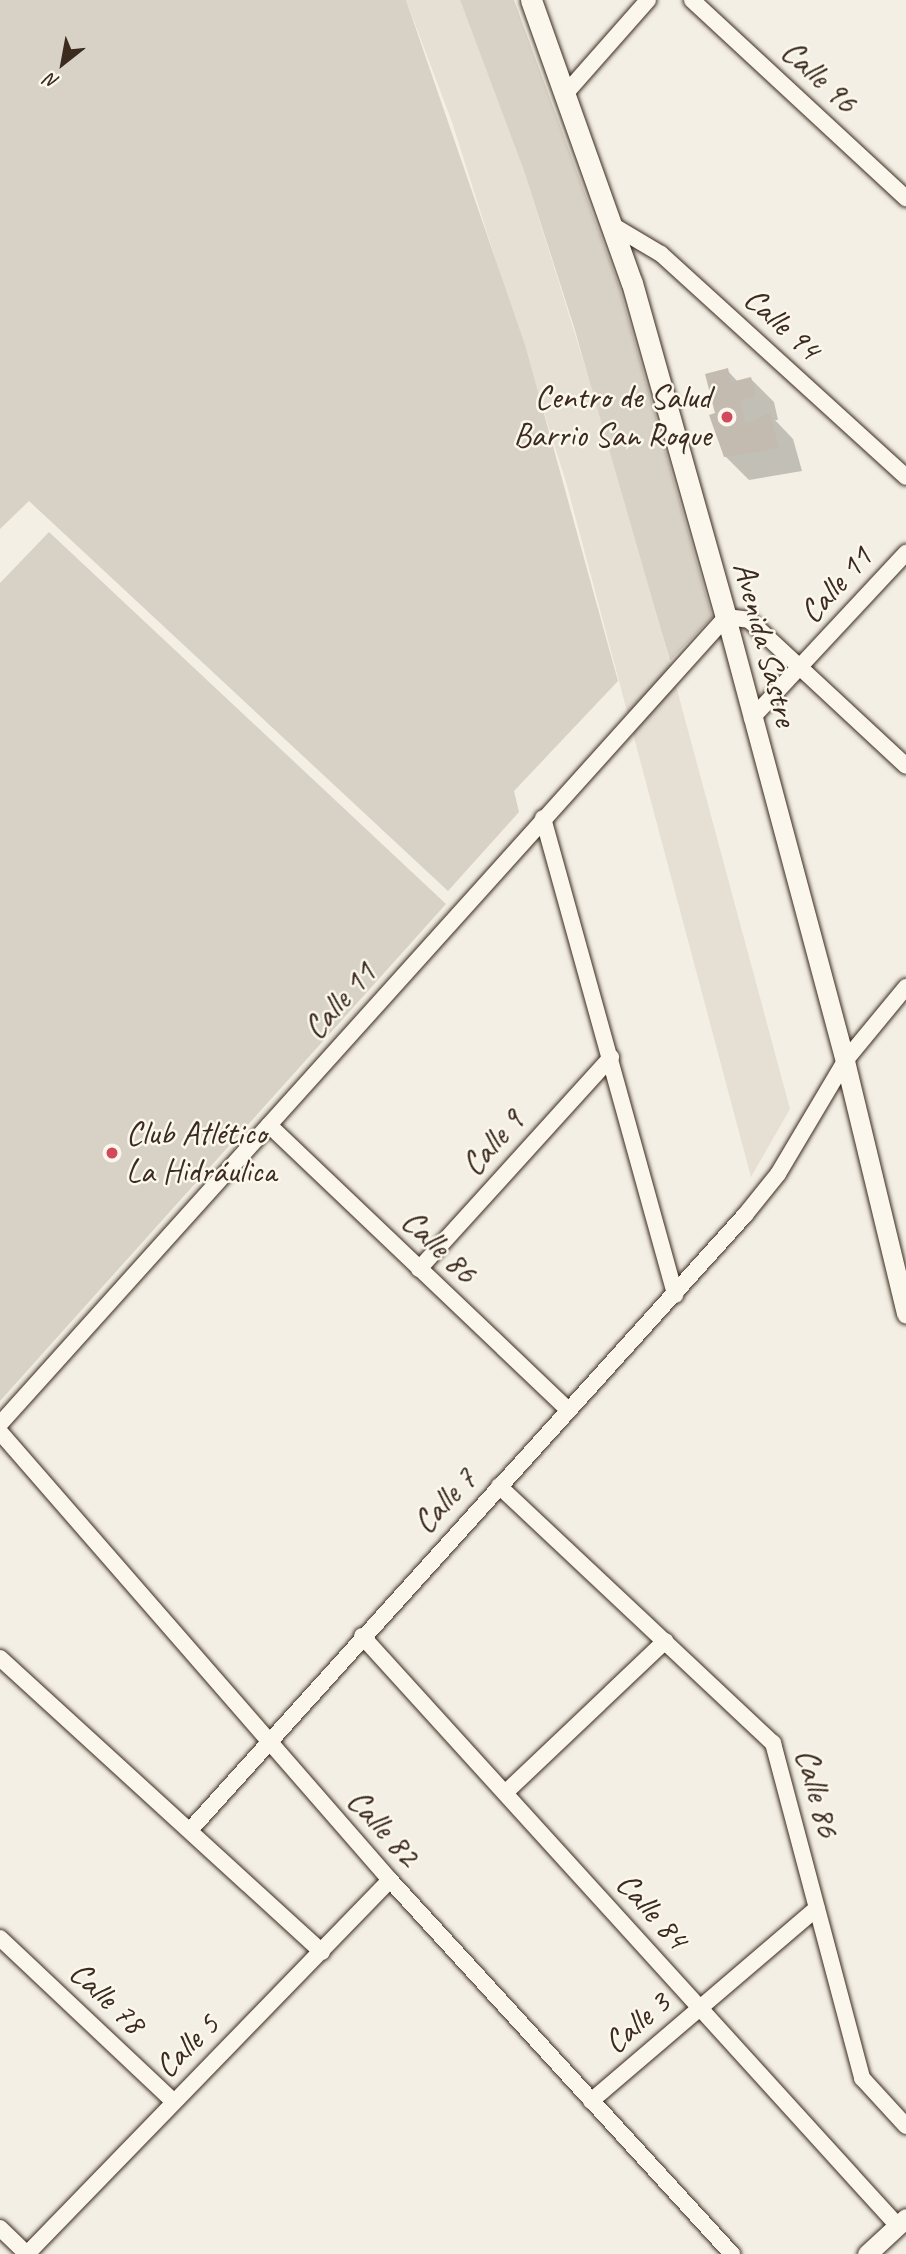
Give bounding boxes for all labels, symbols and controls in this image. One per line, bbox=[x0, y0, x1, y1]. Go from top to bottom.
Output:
north arrow bbox=[28, 28, 98, 98]
street label: Calle 96 bbox=[773, 32, 865, 122]
text: N bbox=[41, 68, 63, 94]
street label: Calle 94 bbox=[735, 279, 829, 369]
place label: Centro de Salud Barrio San Roque bbox=[512, 378, 711, 456]
marker: Centro de Salud Barrio San Roque bbox=[717, 407, 737, 427]
street label: Calle 11 bbox=[791, 538, 881, 632]
street label: Avenida Sastre bbox=[724, 558, 806, 730]
street label: Calle 11 bbox=[295, 954, 385, 1048]
street label: Calle 9 bbox=[453, 1102, 533, 1184]
place label: Club Atlético La Hidráulica bbox=[126, 1114, 276, 1192]
marker: Club Atlético La Hidráulica bbox=[104, 1145, 120, 1161]
street label: Calle 86 bbox=[393, 1202, 485, 1292]
street label: Calle 7 bbox=[405, 1460, 485, 1542]
street label: Calle 86 bbox=[786, 1745, 848, 1841]
street label: Calle 82 bbox=[338, 1781, 428, 1875]
street label: Calle 84 bbox=[607, 1864, 697, 1958]
street label: Calle 78 bbox=[61, 1953, 153, 2043]
street label: Calle 3 bbox=[596, 1984, 678, 2062]
street label: Calle 5 bbox=[147, 2006, 227, 2086]

